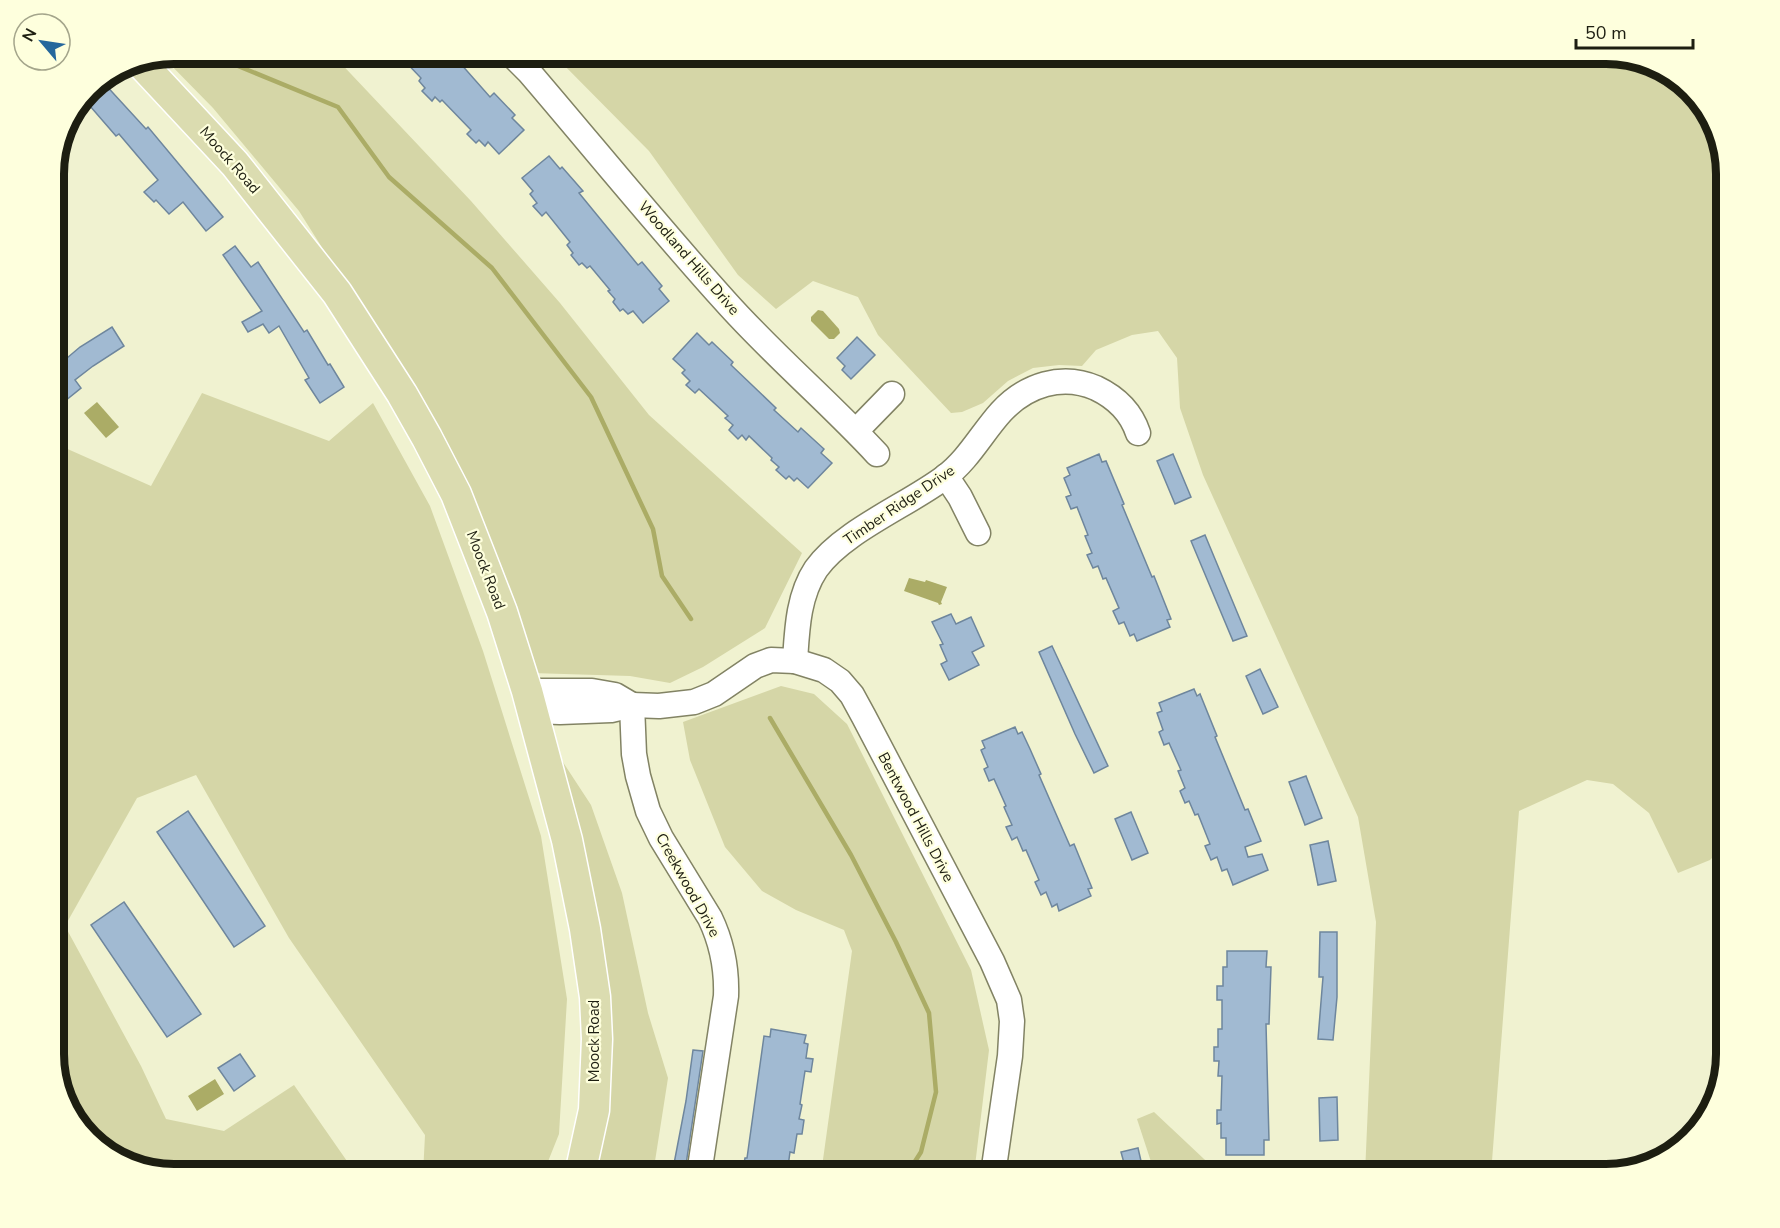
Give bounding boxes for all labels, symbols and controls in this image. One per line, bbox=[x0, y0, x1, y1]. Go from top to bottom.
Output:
north arrow bbox=[12, 12, 72, 72]
scale bar bbox=[1576, 12, 1693, 50]
text: 50 m bbox=[1585, 21, 1627, 45]
text: N bbox=[17, 25, 42, 46]
street label: Moock Road bbox=[195, 122, 265, 198]
street label: Woodland Hills Drive bbox=[634, 197, 744, 319]
street label: Timber Ridge Drive bbox=[840, 460, 958, 550]
street label: Moock Road bbox=[462, 528, 510, 612]
street label: Bentwood Hills Drive bbox=[873, 749, 959, 885]
street label: Creekwood Drive bbox=[651, 829, 725, 941]
street label: Moock Road bbox=[584, 1000, 604, 1082]

